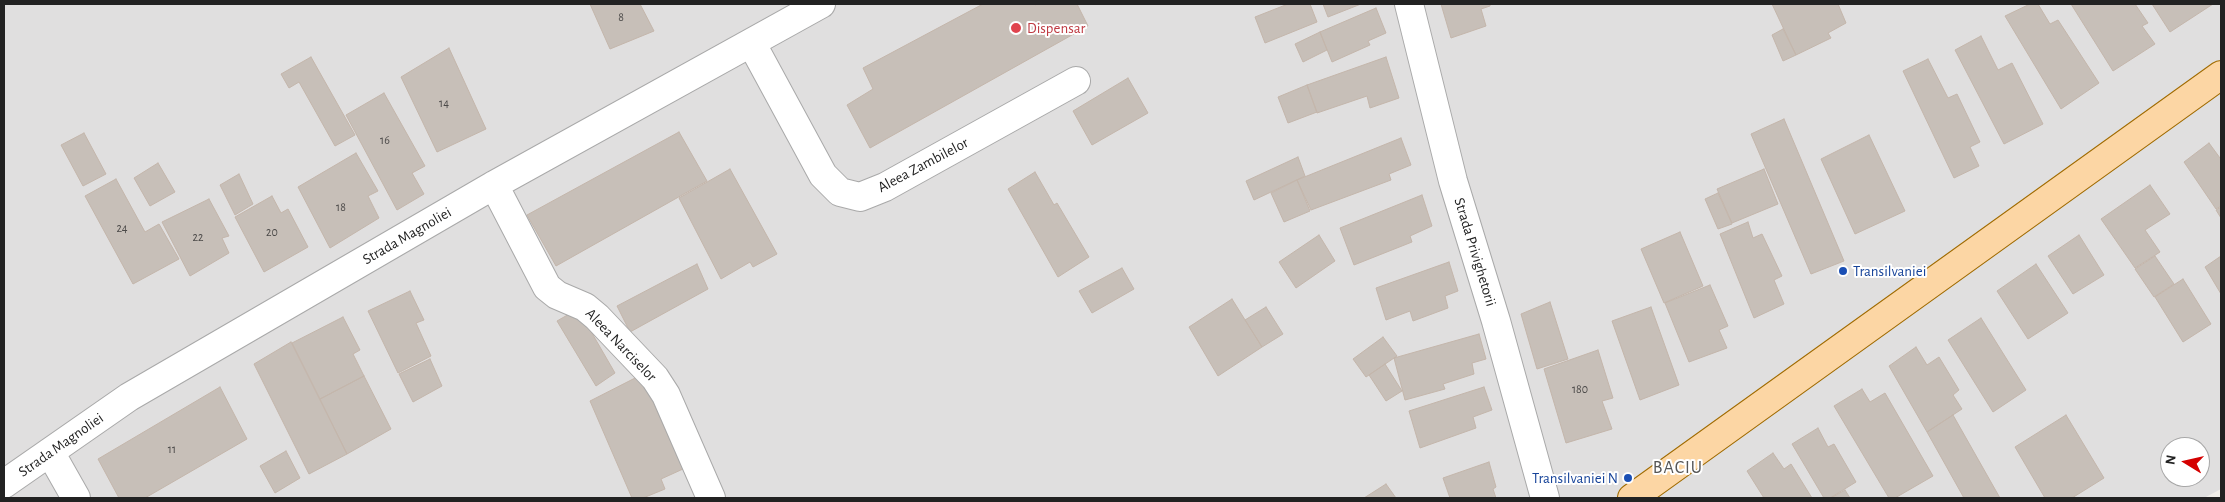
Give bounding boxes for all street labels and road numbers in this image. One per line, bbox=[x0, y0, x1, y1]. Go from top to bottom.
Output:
street label: Aleea Zambilelor bbox=[875, 134, 971, 196]
street label: Strada Privighetorii bbox=[1450, 196, 1500, 308]
street label: Strada Magnoliei bbox=[359, 203, 455, 269]
street label: Aleea Narciselor bbox=[582, 305, 660, 385]
street label: Strada Magnoliei bbox=[15, 409, 107, 481]

